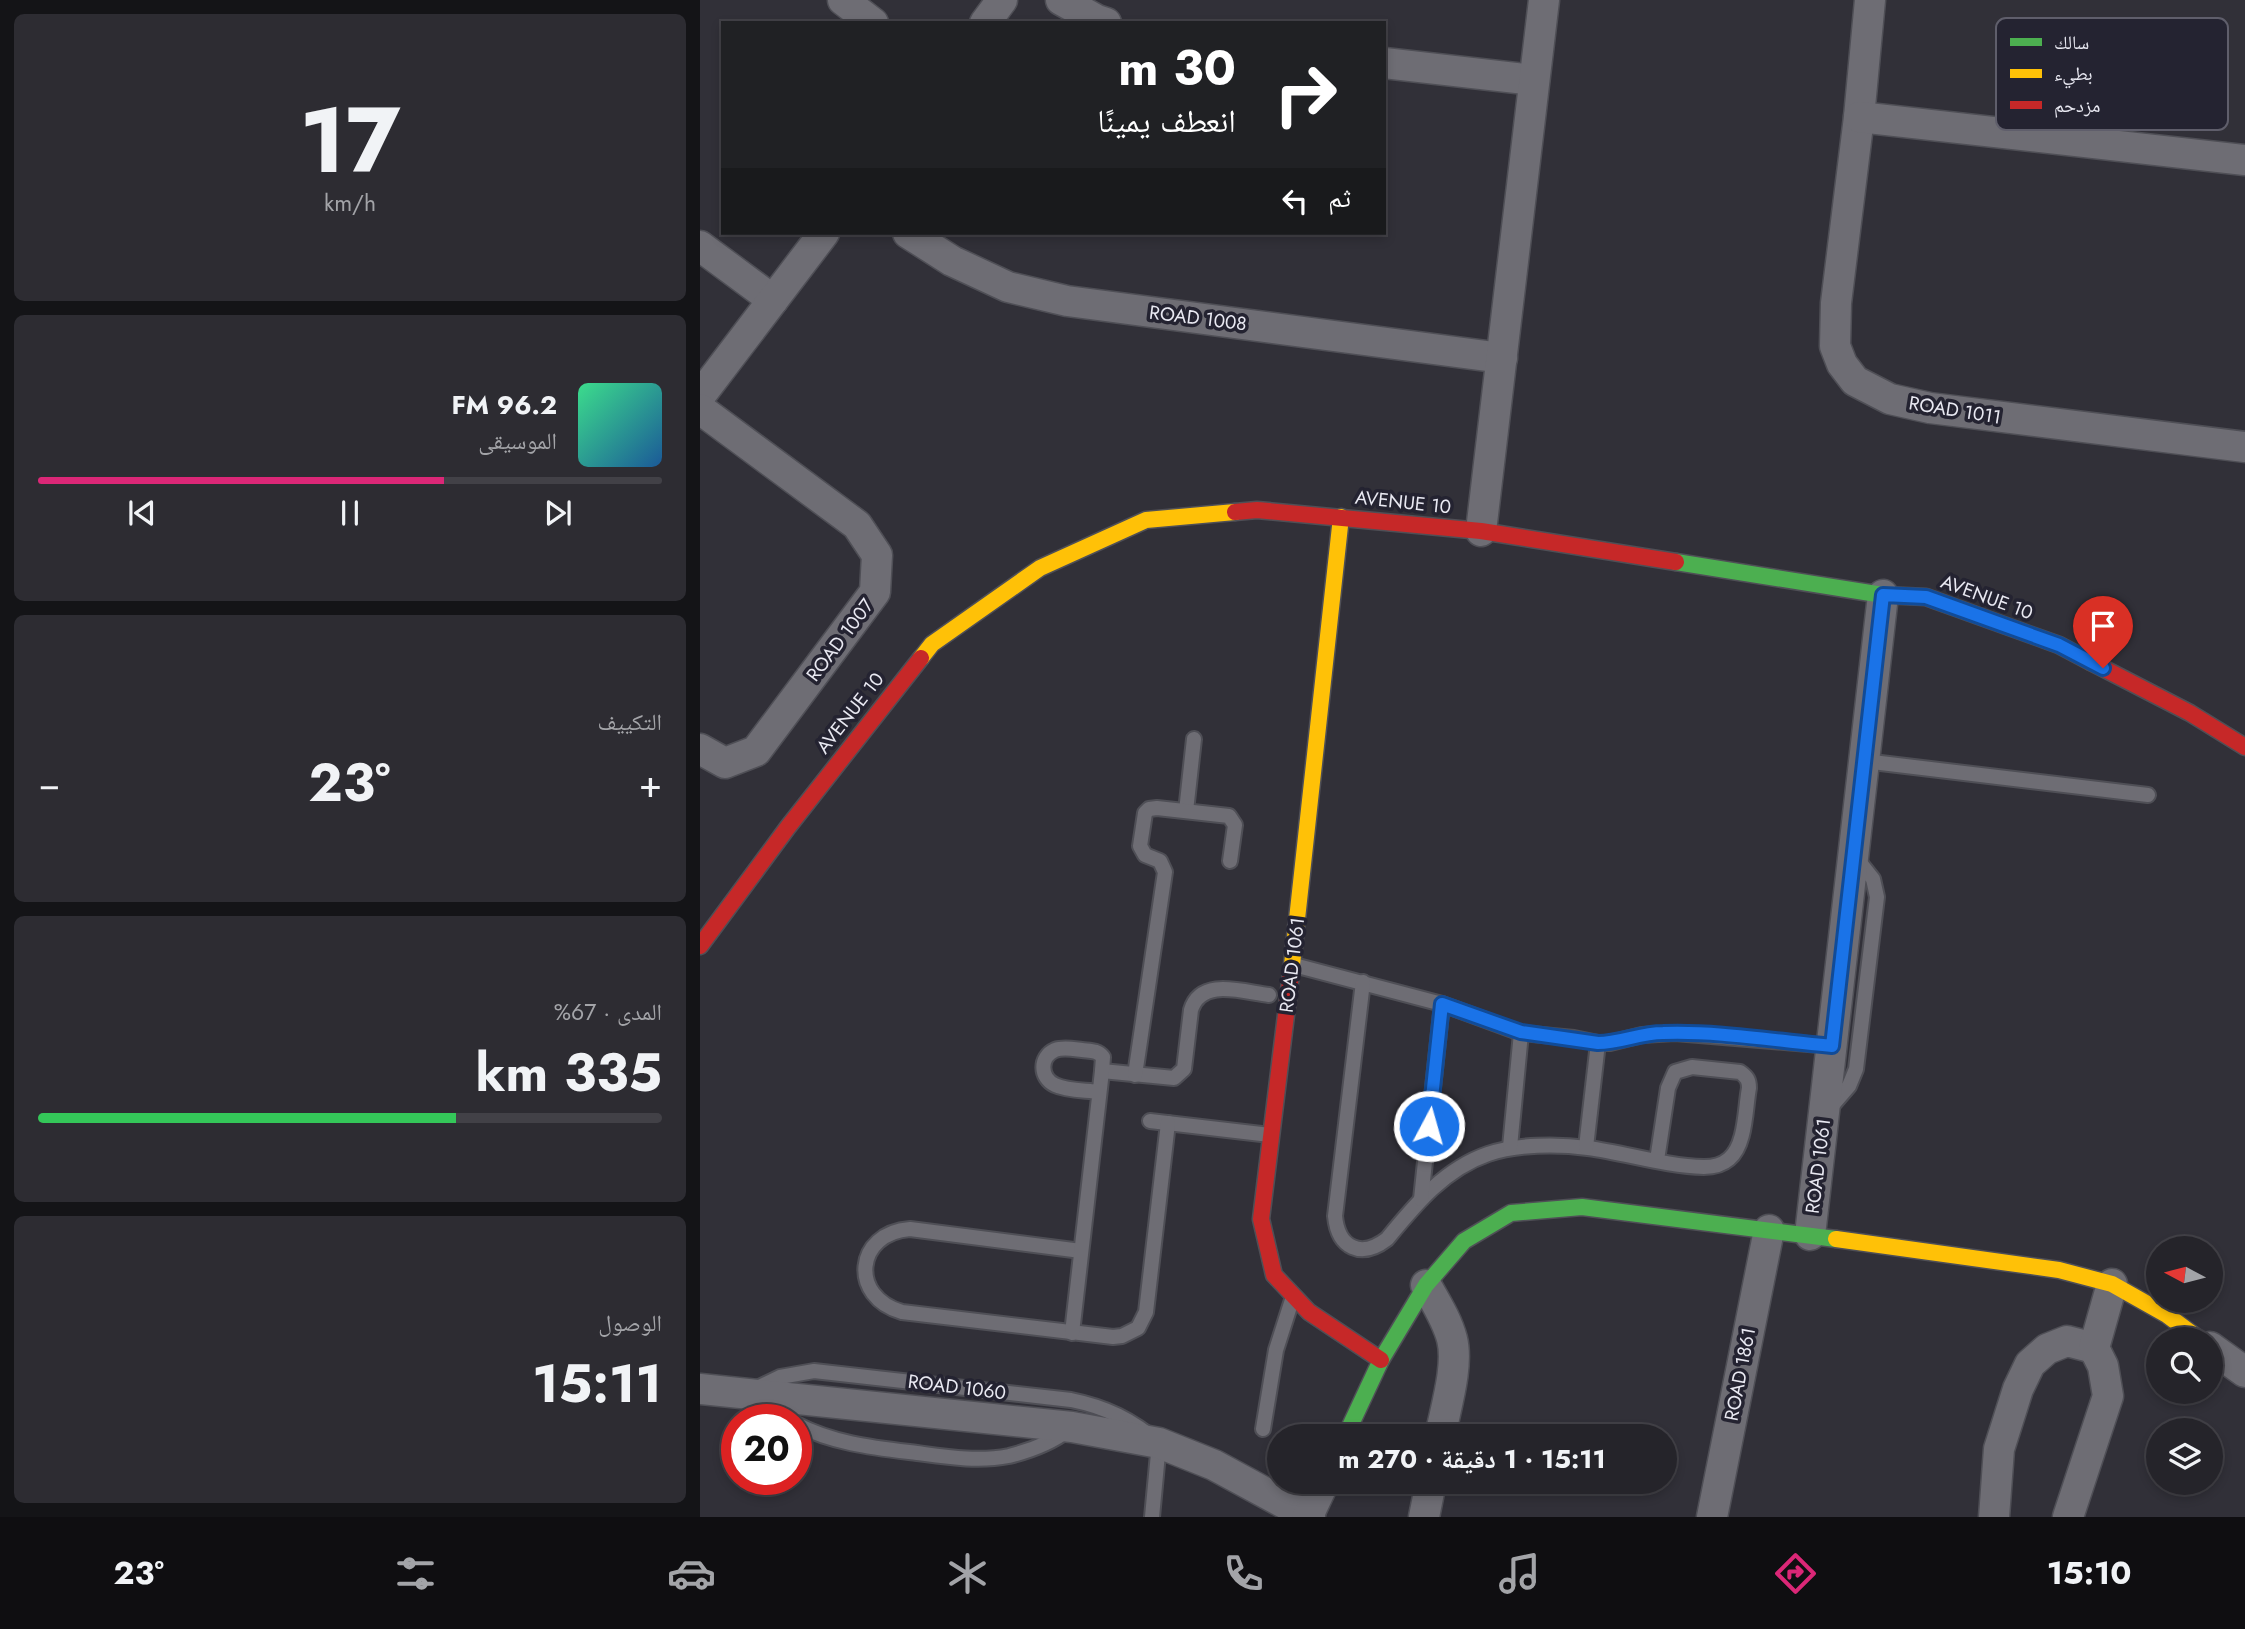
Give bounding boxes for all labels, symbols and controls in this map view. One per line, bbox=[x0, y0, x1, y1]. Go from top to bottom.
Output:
legend bbox=[1996, 18, 2228, 130]
text: سالك bbox=[2054, 29, 2089, 56]
text: 30 m bbox=[1118, 33, 1236, 103]
icon: right bbox=[1260, 49, 1351, 140]
text: بطيء bbox=[2054, 60, 2093, 89]
text: 17 bbox=[299, 75, 401, 206]
text: مزدحم bbox=[2054, 92, 2100, 119]
text: انعطف يمينًا bbox=[1097, 98, 1236, 144]
text: ثم bbox=[1328, 179, 1351, 217]
icon: left bbox=[1276, 182, 1314, 220]
text: km/h bbox=[324, 186, 376, 220]
street label: ROAD 1008 bbox=[1148, 299, 1248, 337]
text: 96.2 FM bbox=[451, 386, 557, 424]
street label: ROAD 1011 bbox=[1907, 389, 2003, 431]
text: الموسيقى bbox=[478, 424, 557, 458]
street label: AVENUE 10 bbox=[1354, 484, 1452, 520]
icon: previous bbox=[123, 494, 161, 532]
icon: pause bbox=[331, 494, 369, 532]
icon: next bbox=[539, 494, 577, 532]
street label: AVENUE 10 bbox=[1937, 568, 2037, 626]
street label: ROAD 1007 bbox=[800, 593, 880, 687]
pin bbox=[2073, 596, 2133, 668]
icon: arrive bbox=[2084, 607, 2122, 645]
street label: AVENUE 10 bbox=[810, 667, 890, 759]
text: التكييف bbox=[597, 705, 662, 739]
text: 23° bbox=[309, 745, 390, 821]
text: − bbox=[38, 756, 60, 811]
text: + bbox=[639, 756, 662, 811]
street label: ROAD 1061 bbox=[1273, 916, 1311, 1014]
text: المدى · 67% bbox=[554, 995, 662, 1029]
text: 335 km bbox=[476, 1035, 662, 1111]
position arrow bbox=[1392, 1089, 1466, 1163]
street label: ROAD 1061 bbox=[1799, 1117, 1837, 1215]
north arrow bbox=[2146, 1236, 2222, 1312]
map controls bbox=[2146, 1236, 2223, 1495]
text: الوصول bbox=[598, 1306, 662, 1340]
street label: ROAD 1861 bbox=[1718, 1325, 1762, 1423]
button: search bbox=[2146, 1327, 2223, 1404]
text: 15:11 bbox=[532, 1346, 662, 1422]
street label: ROAD 1060 bbox=[906, 1368, 1008, 1406]
speed limit sign: 20 bbox=[721, 1404, 812, 1495]
button: layers bbox=[2146, 1418, 2223, 1495]
text: 15:11 · 1 دقيقة · 270 m bbox=[1338, 1440, 1606, 1478]
icon: filters bbox=[391, 1549, 440, 1598]
icon: car bbox=[667, 1549, 716, 1598]
icon: climate bbox=[943, 1549, 992, 1598]
icon: phone bbox=[1219, 1549, 1268, 1598]
icon: music bbox=[1495, 1549, 1544, 1598]
icon: directions bbox=[1771, 1549, 1820, 1598]
text: 23° bbox=[114, 1550, 164, 1596]
text: 15:10 bbox=[2047, 1550, 2132, 1596]

